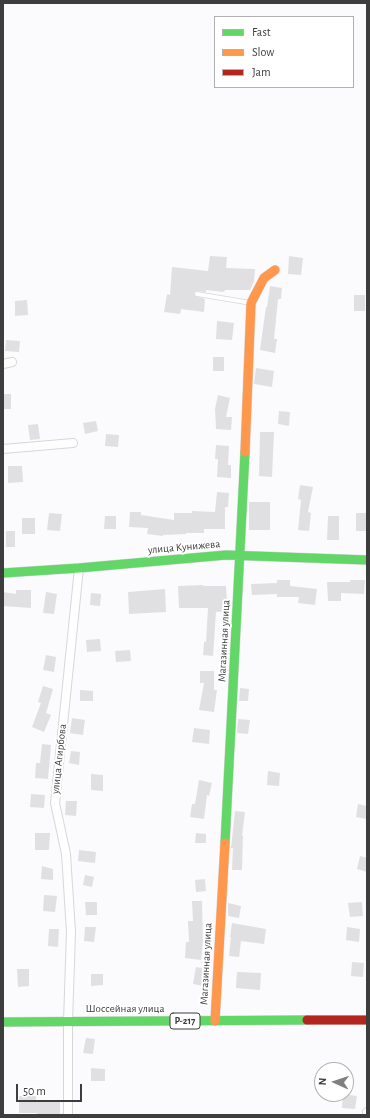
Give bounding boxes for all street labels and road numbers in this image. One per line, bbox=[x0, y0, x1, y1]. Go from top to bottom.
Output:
street label: улица Кунижева bbox=[147, 537, 221, 557]
street label: Магазинная улица bbox=[215, 600, 233, 682]
street label: улица Агирбова bbox=[49, 723, 69, 795]
street label: Магазинная улица bbox=[197, 923, 215, 1005]
street label: Шоссейная улица bbox=[86, 1002, 164, 1016]
road number: Р-217 bbox=[170, 1013, 200, 1029]

